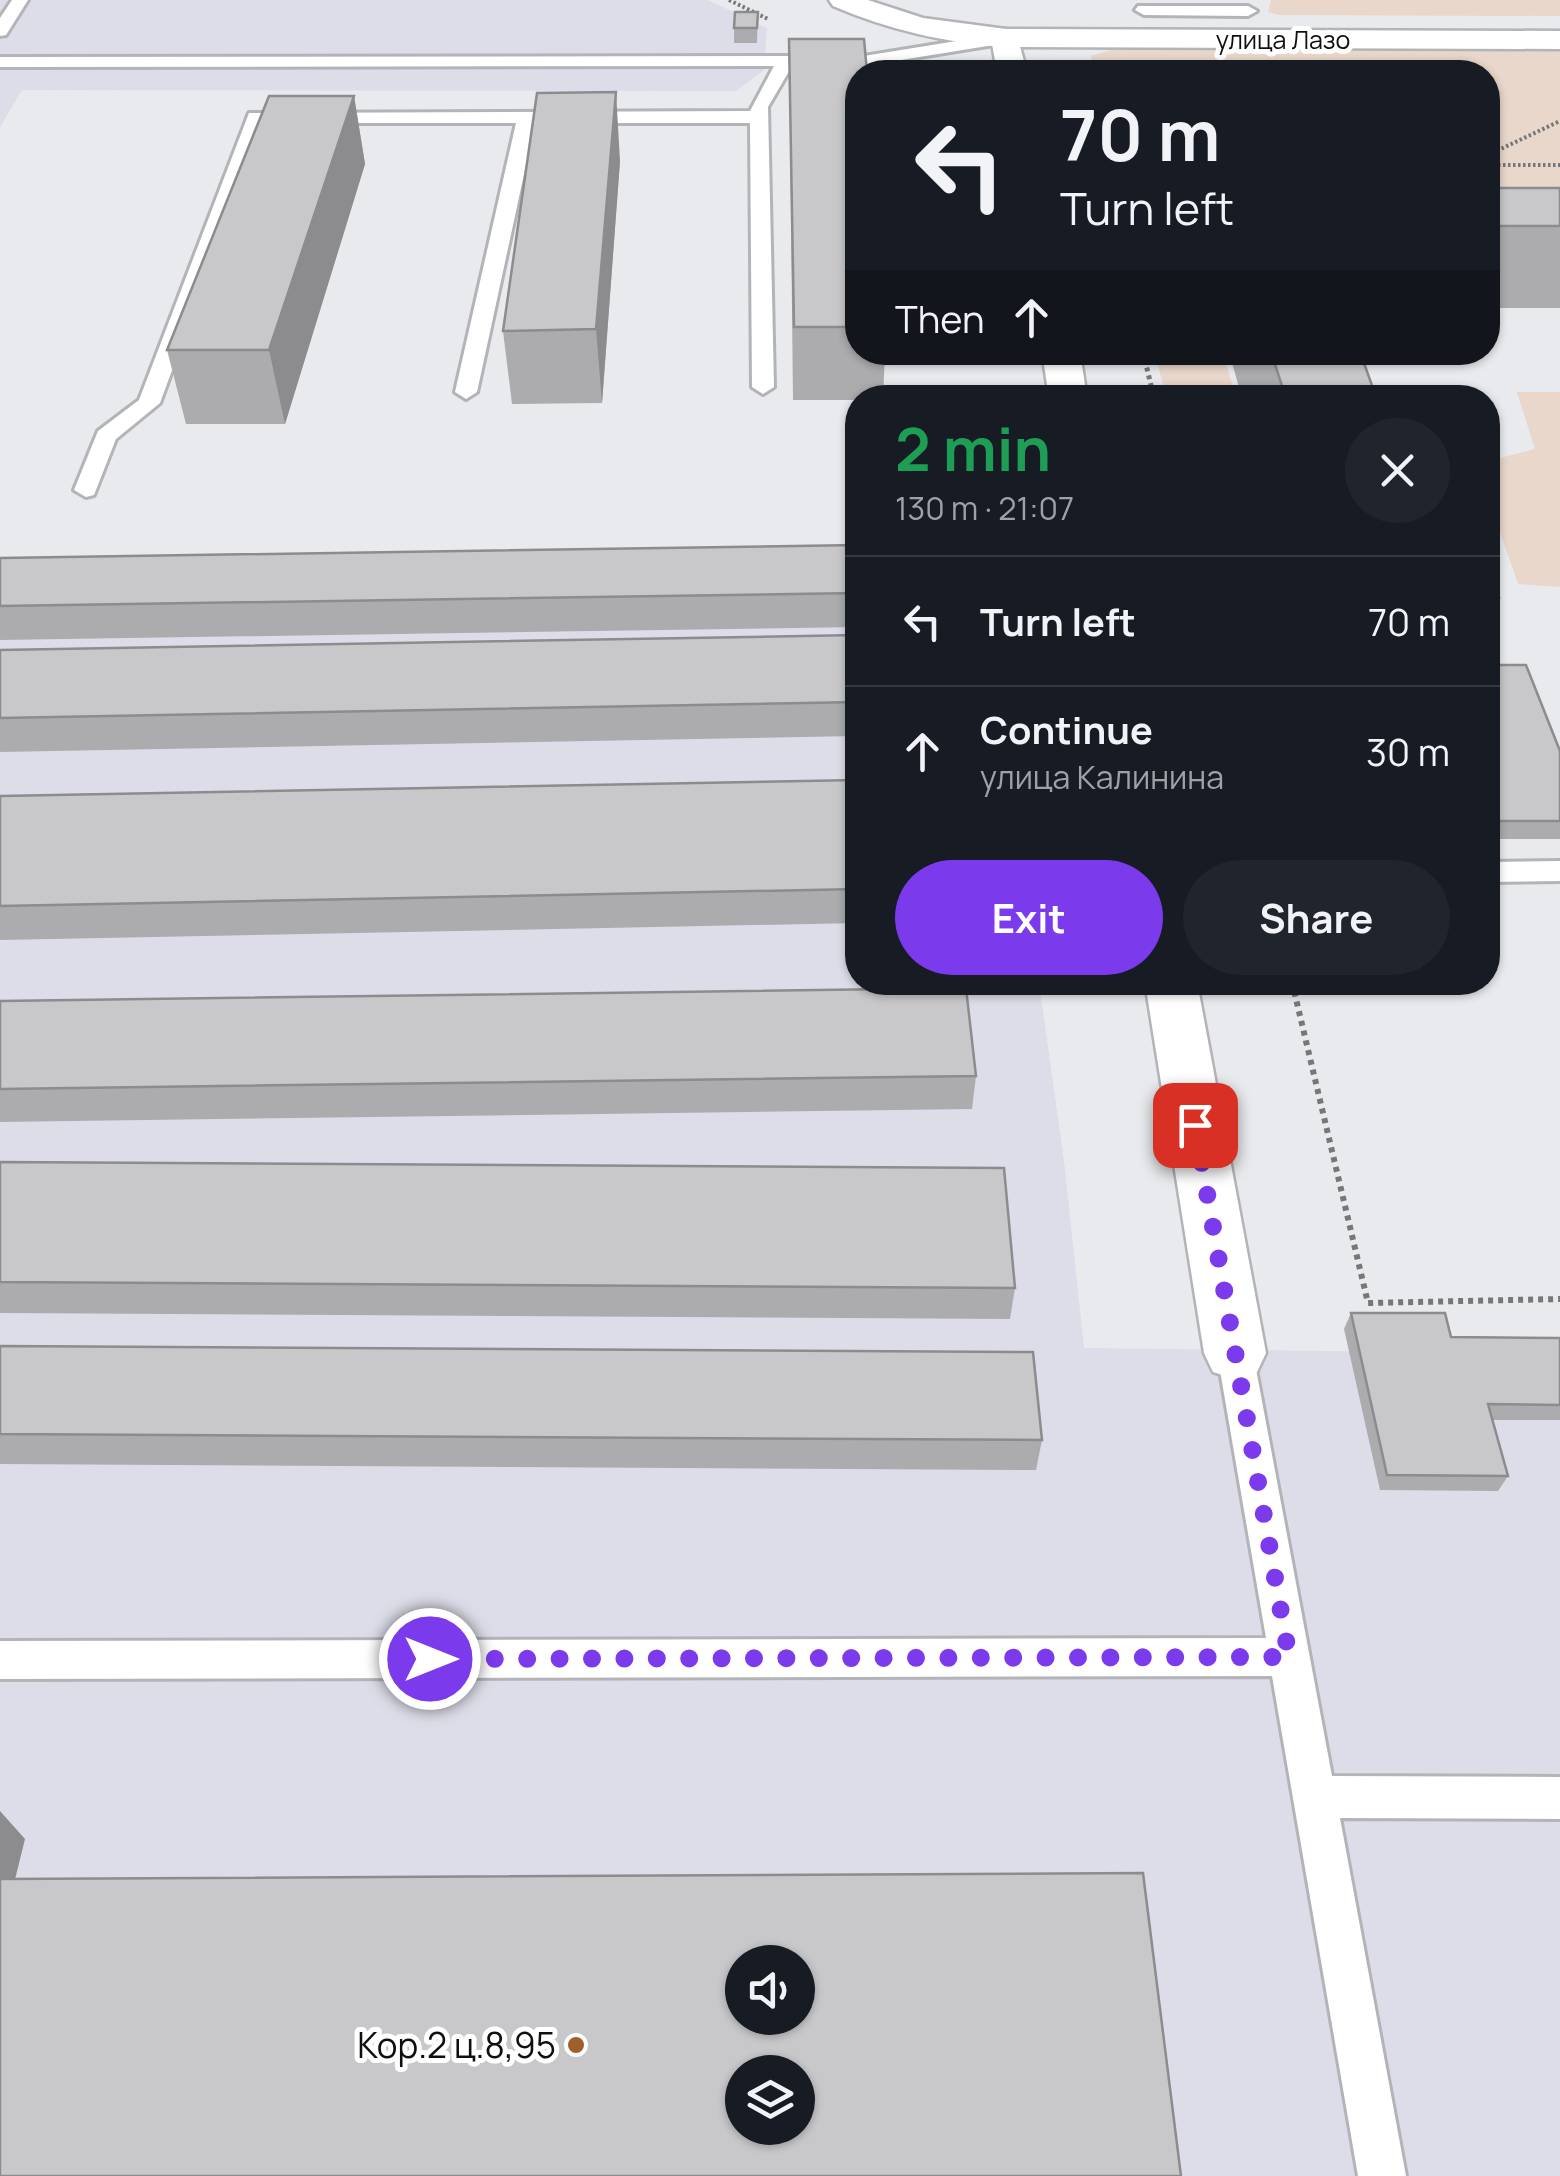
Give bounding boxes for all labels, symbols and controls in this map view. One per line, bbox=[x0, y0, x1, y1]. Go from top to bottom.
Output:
street label: улица Лазо bbox=[1216, 22, 1350, 57]
text: 70 m bbox=[1060, 86, 1220, 182]
icon: left bbox=[895, 100, 1025, 230]
text: Turn left bbox=[1060, 177, 1234, 239]
icon: ahead bbox=[1004, 290, 1059, 345]
text: Then bbox=[895, 292, 984, 344]
text: 2 min bbox=[895, 407, 1051, 489]
button: close bbox=[1345, 418, 1450, 523]
text: 130 m · 21:07 bbox=[895, 486, 1074, 530]
icon: left bbox=[895, 594, 950, 649]
text: Turn left bbox=[980, 595, 1136, 647]
text: 70 m bbox=[1368, 595, 1450, 647]
text: Continue bbox=[980, 703, 1153, 755]
icon: ahead bbox=[895, 724, 950, 779]
text: 30 m bbox=[1366, 725, 1450, 777]
text: улица Калинина bbox=[980, 755, 1224, 799]
button: Exit bbox=[895, 860, 1163, 975]
button: Share bbox=[1183, 860, 1450, 975]
pin bbox=[1153, 1083, 1238, 1168]
icon: arrive bbox=[1168, 1098, 1223, 1153]
position arrow bbox=[378, 1607, 482, 1711]
map controls bbox=[725, 1945, 815, 2145]
button: sound bbox=[725, 1945, 815, 2035]
place label: Кор.2 ц.8,95 bbox=[357, 2021, 556, 2069]
marker: Кор.2 ц.8,95 bbox=[565, 2034, 587, 2056]
button: layers bbox=[725, 2055, 815, 2145]

